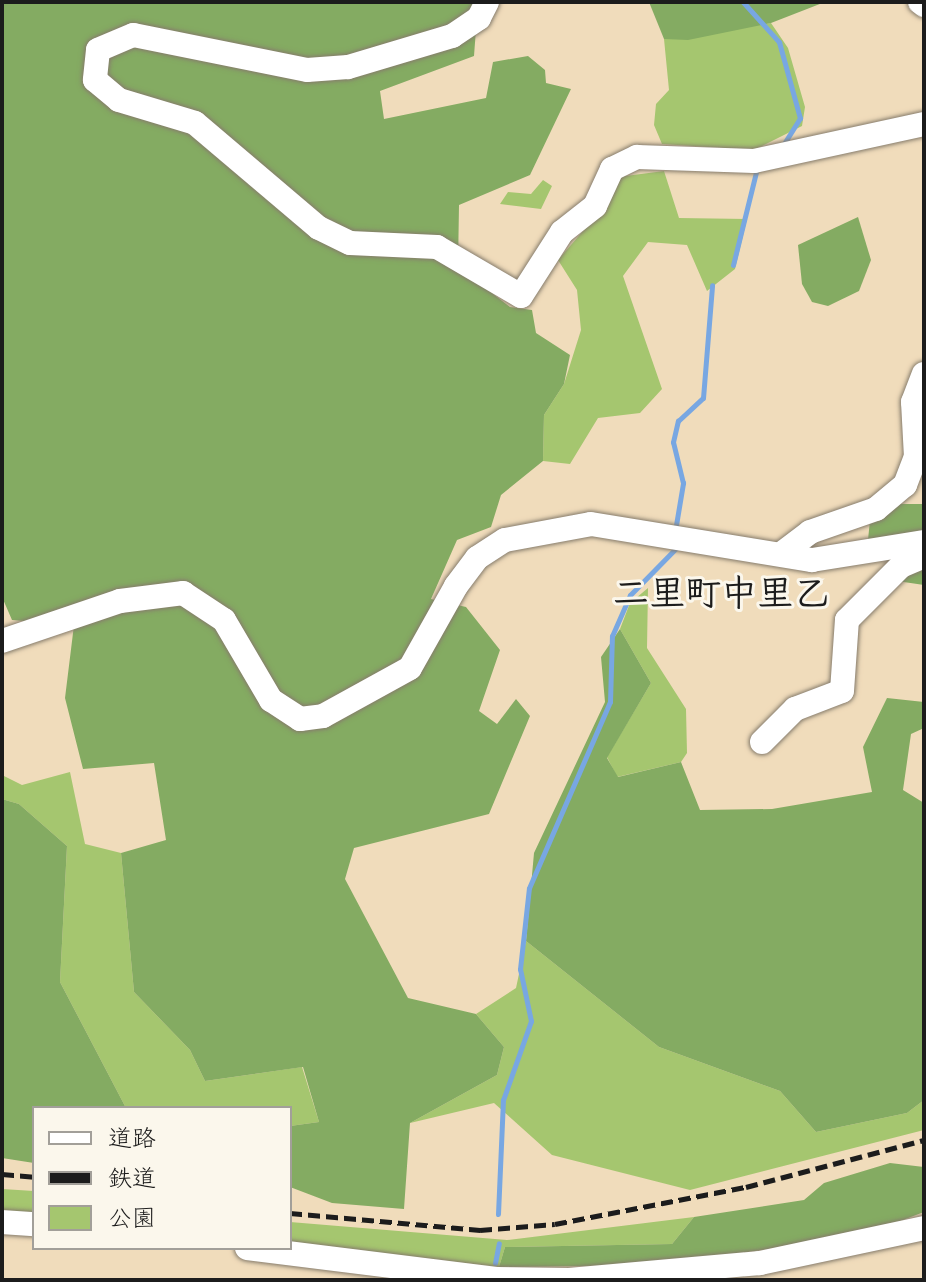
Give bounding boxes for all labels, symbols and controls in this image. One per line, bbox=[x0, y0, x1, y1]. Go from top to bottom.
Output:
district label: 二里町中里乙 bbox=[613, 577, 829, 621]
legend bbox=[32, 1106, 292, 1250]
text: 道路 bbox=[108, 1124, 156, 1158]
text: 鉄道 bbox=[108, 1164, 156, 1198]
text: 公園 bbox=[108, 1204, 156, 1238]

